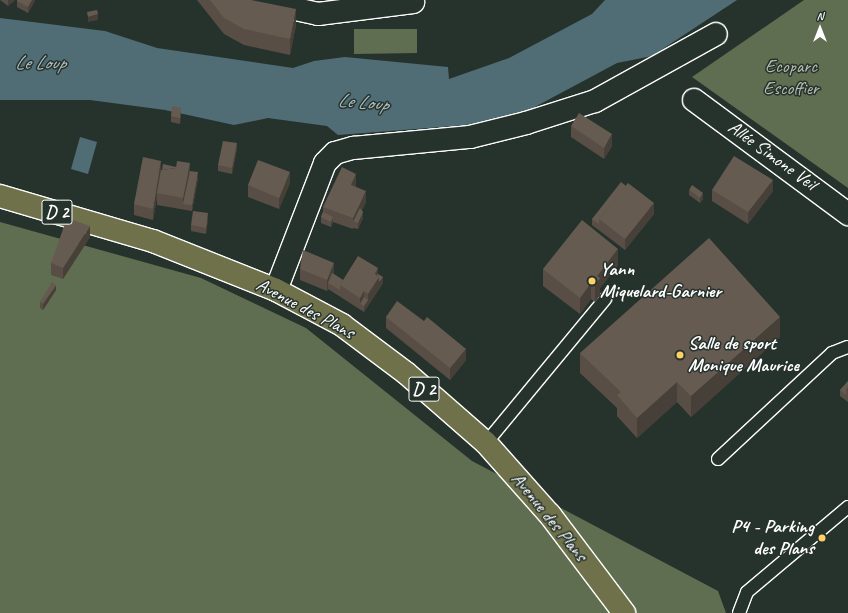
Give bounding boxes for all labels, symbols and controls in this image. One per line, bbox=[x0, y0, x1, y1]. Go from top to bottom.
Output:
north arrow bbox=[800, 8, 840, 48]
text: N bbox=[817, 9, 823, 23]
water label: Le Loup bbox=[15, 50, 65, 74]
park label: Ecoparc Escoffier bbox=[763, 56, 819, 100]
water label: Le Loup bbox=[337, 88, 389, 116]
street label: Allée Simone Veil bbox=[723, 116, 821, 196]
road number: D 2 bbox=[41, 196, 73, 228]
place label: Yann Miquelard-Garnier bbox=[600, 259, 721, 303]
street label: Avenue des Plans bbox=[252, 273, 358, 345]
marker: Yann Miquelard-Garnier bbox=[587, 276, 597, 286]
place label: Salle de sport Monique Maurice bbox=[688, 333, 799, 377]
marker: Salle de sport Monique Maurice bbox=[675, 350, 685, 360]
road number: D 2 bbox=[408, 373, 440, 405]
street label: Avenue des Plans bbox=[506, 468, 592, 566]
place label: P4 - Parking des Plans bbox=[731, 516, 814, 560]
marker: P4 - Parking des Plans bbox=[817, 533, 827, 543]

